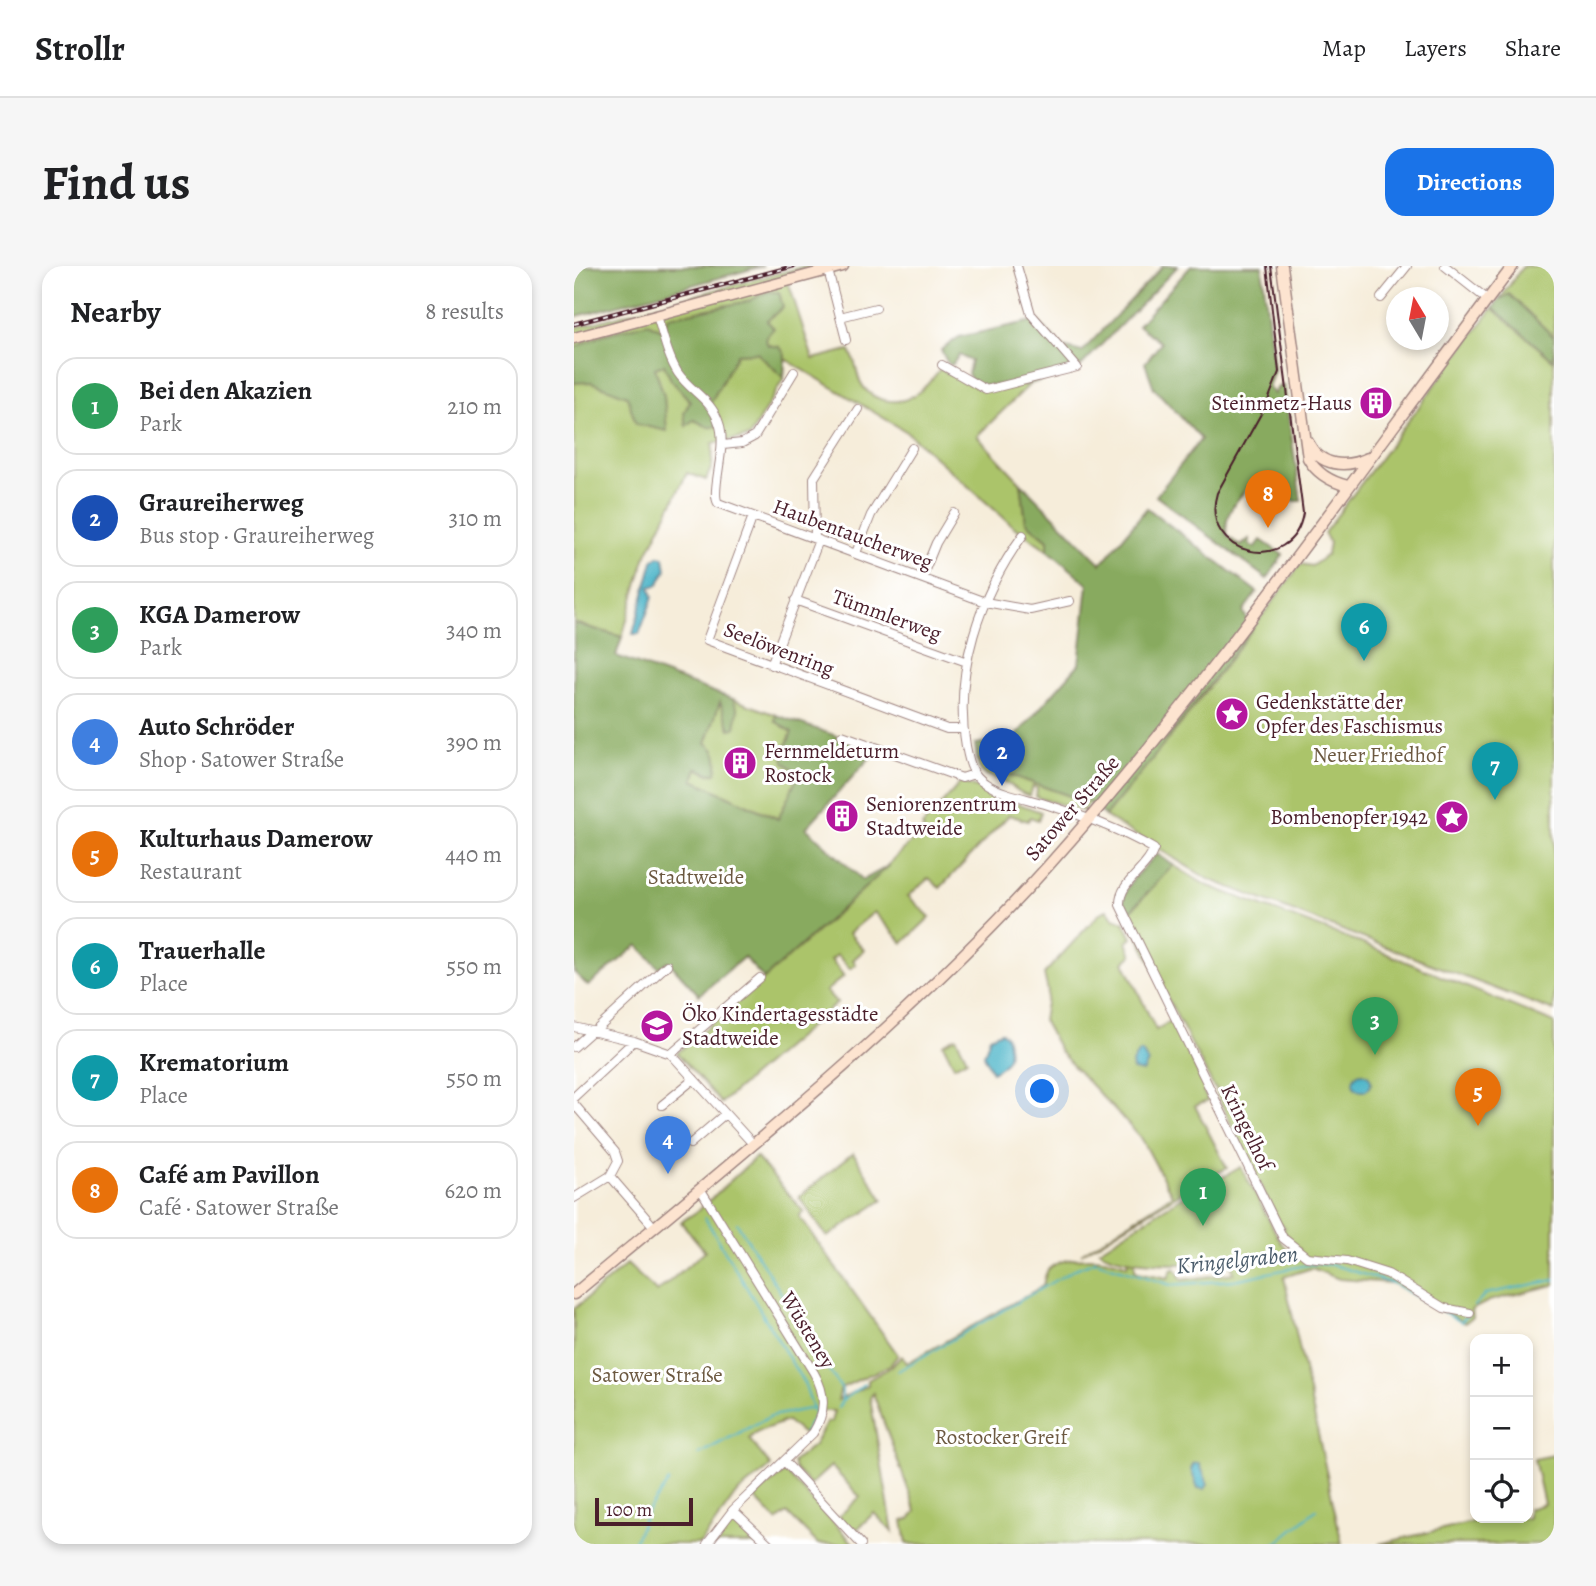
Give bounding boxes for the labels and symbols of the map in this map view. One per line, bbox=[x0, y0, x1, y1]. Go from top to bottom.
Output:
north arrow bbox=[1386, 287, 1449, 350]
building icon: Steinmetz-Haus bbox=[1357, 384, 1395, 422]
place label: Steinmetz-Haus bbox=[1211, 389, 1352, 417]
pin: 8 bbox=[1245, 470, 1291, 528]
street label: Haubentaucherweg bbox=[769, 492, 937, 576]
street label: Tümmlerweg bbox=[829, 582, 946, 648]
pin: 6 bbox=[1341, 603, 1387, 661]
street label: Seelöwenring bbox=[720, 615, 839, 683]
place label: Gedenkstätte der Opfer des Faschismus bbox=[1256, 688, 1443, 740]
place icon: Gedenkstätte der Opfer des Faschismus bbox=[1213, 695, 1251, 733]
pin: 2 bbox=[979, 728, 1025, 786]
place label: Fernmeldeturm Rostock bbox=[764, 737, 899, 789]
park label: Neuer Friedhof bbox=[1313, 741, 1446, 769]
pin: 7 bbox=[1472, 742, 1518, 800]
building icon: Fernmeldeturm Rostock bbox=[721, 744, 759, 782]
street label: Satower Straße bbox=[1018, 749, 1126, 867]
place label: Seniorenzentrum Stadtweide bbox=[866, 790, 1017, 842]
building icon: Seniorenzentrum Stadtweide bbox=[823, 797, 861, 835]
place icon: Bombenopfer 1942 bbox=[1433, 798, 1471, 836]
place label: Bombenopfer 1942 bbox=[1270, 803, 1428, 831]
park label: Stadtweide bbox=[648, 863, 744, 891]
pin: 3 bbox=[1352, 997, 1398, 1055]
place label: Öko Kindertagesstädte Stadtweide bbox=[682, 1000, 878, 1052]
school or university icon: Öko Kindertagesstädte Stadtweide bbox=[638, 1007, 676, 1045]
pin: 5 bbox=[1455, 1068, 1501, 1126]
your location bbox=[1025, 1074, 1059, 1108]
street label: Kringelhof bbox=[1214, 1079, 1281, 1177]
pin: 4 bbox=[645, 1116, 691, 1174]
pin: 1 bbox=[1180, 1168, 1226, 1226]
water label: Kringelgraben bbox=[1175, 1238, 1299, 1282]
street label: Wüsteney bbox=[774, 1285, 842, 1374]
park label: Satower Straße bbox=[591, 1361, 723, 1389]
park label: Rostocker Greif bbox=[935, 1423, 1070, 1451]
scale bar bbox=[595, 1495, 693, 1527]

